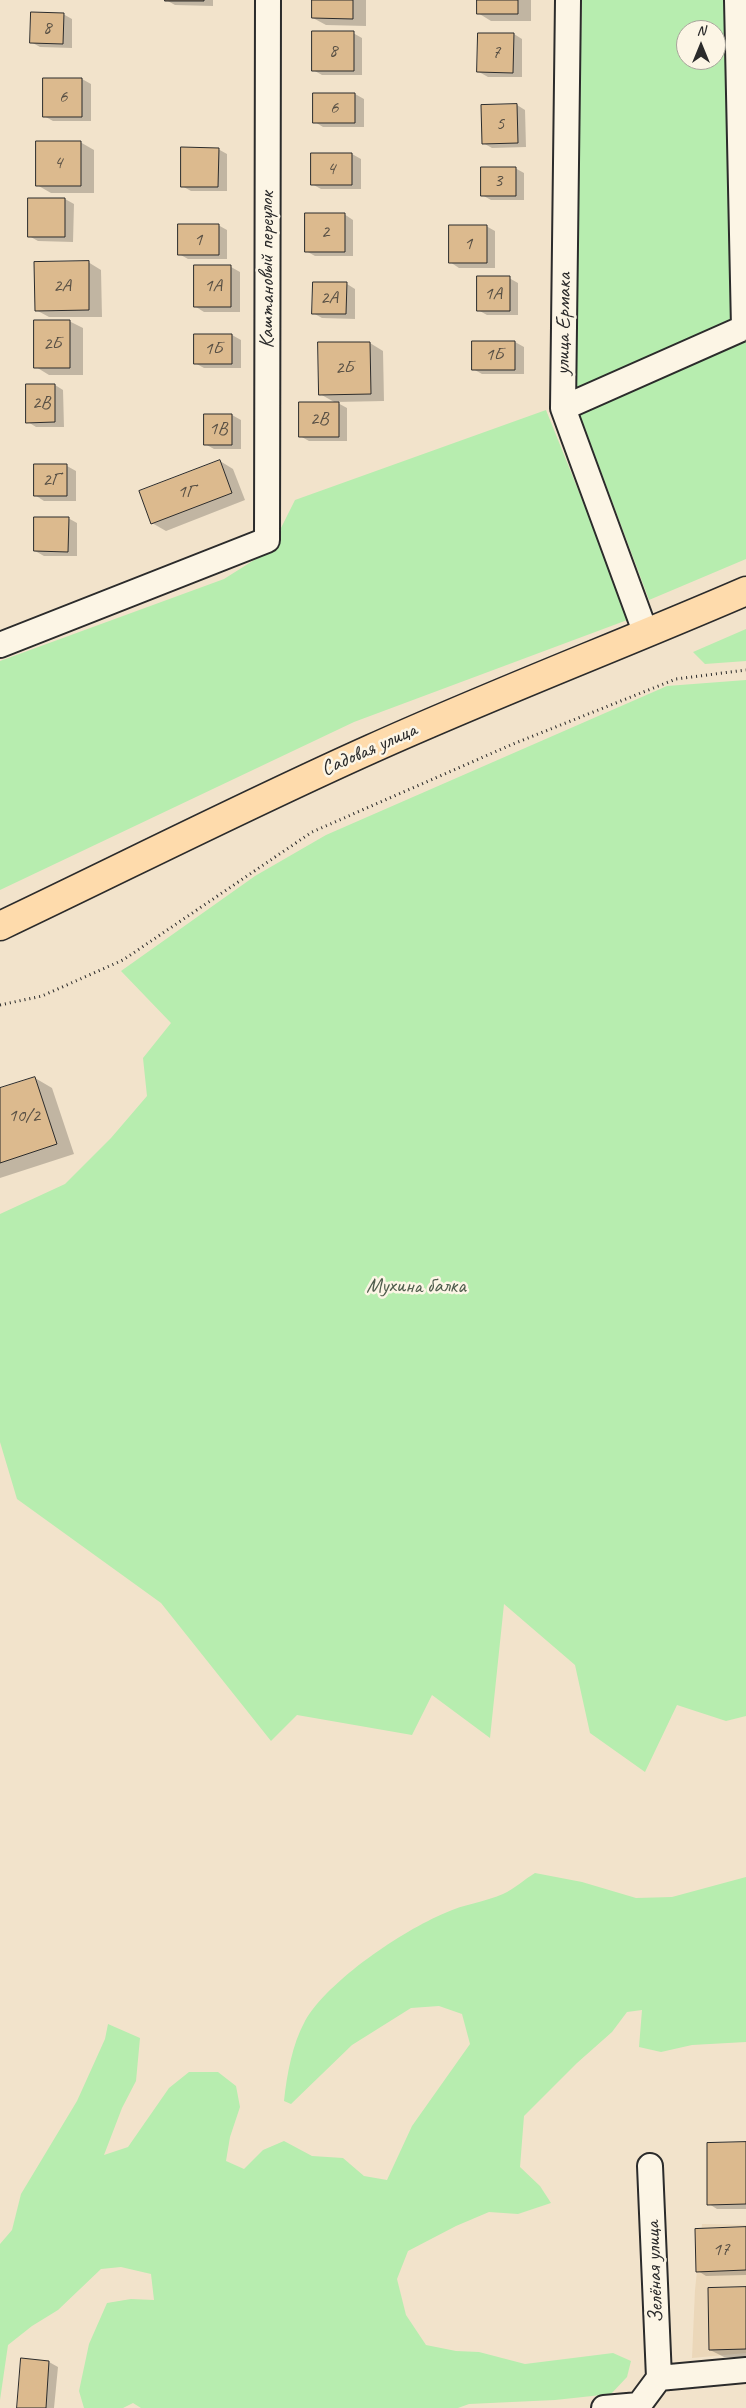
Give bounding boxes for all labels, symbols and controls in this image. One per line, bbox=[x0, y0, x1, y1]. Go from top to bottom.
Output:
house number: 8 bbox=[43, 17, 51, 39]
north arrow bbox=[676, 20, 726, 70]
text: N bbox=[697, 22, 705, 39]
house number: 8 bbox=[329, 40, 337, 62]
house number: 7 bbox=[492, 42, 500, 64]
house number: 6 bbox=[59, 86, 67, 108]
house number: 6 bbox=[330, 97, 338, 119]
house number: 5 bbox=[496, 113, 504, 135]
house number: 4 bbox=[54, 152, 62, 174]
house number: 4 bbox=[327, 158, 335, 180]
house number: 3 bbox=[494, 170, 502, 192]
street label: Каштановый переулок bbox=[254, 192, 280, 348]
house number: 2 bbox=[321, 221, 329, 243]
house number: 1 bbox=[194, 229, 202, 251]
house number: 1 bbox=[464, 233, 472, 255]
street label: улица Ермака bbox=[551, 273, 577, 375]
house number: 2А bbox=[53, 275, 71, 297]
house number: 1А bbox=[204, 275, 222, 297]
house number: 1А bbox=[484, 283, 502, 305]
house number: 2А bbox=[320, 287, 338, 309]
house number: 2Б bbox=[43, 333, 61, 355]
house number: 1Б bbox=[204, 338, 222, 360]
house number: 1Б bbox=[485, 344, 503, 366]
house number: 2Б bbox=[335, 357, 353, 379]
house number: 2В bbox=[32, 392, 50, 414]
house number: 2В bbox=[310, 408, 328, 430]
house number: 1В bbox=[209, 418, 227, 440]
house number: 2Г bbox=[42, 469, 60, 491]
house number: 1Г bbox=[177, 481, 195, 503]
street label: Садовая улица bbox=[317, 718, 421, 782]
house number: 10/2 bbox=[8, 1105, 40, 1127]
park label: Мухина балка bbox=[366, 1273, 466, 1299]
street label: Зелёная улица bbox=[641, 2221, 669, 2323]
house number: 17 bbox=[712, 2239, 730, 2261]

